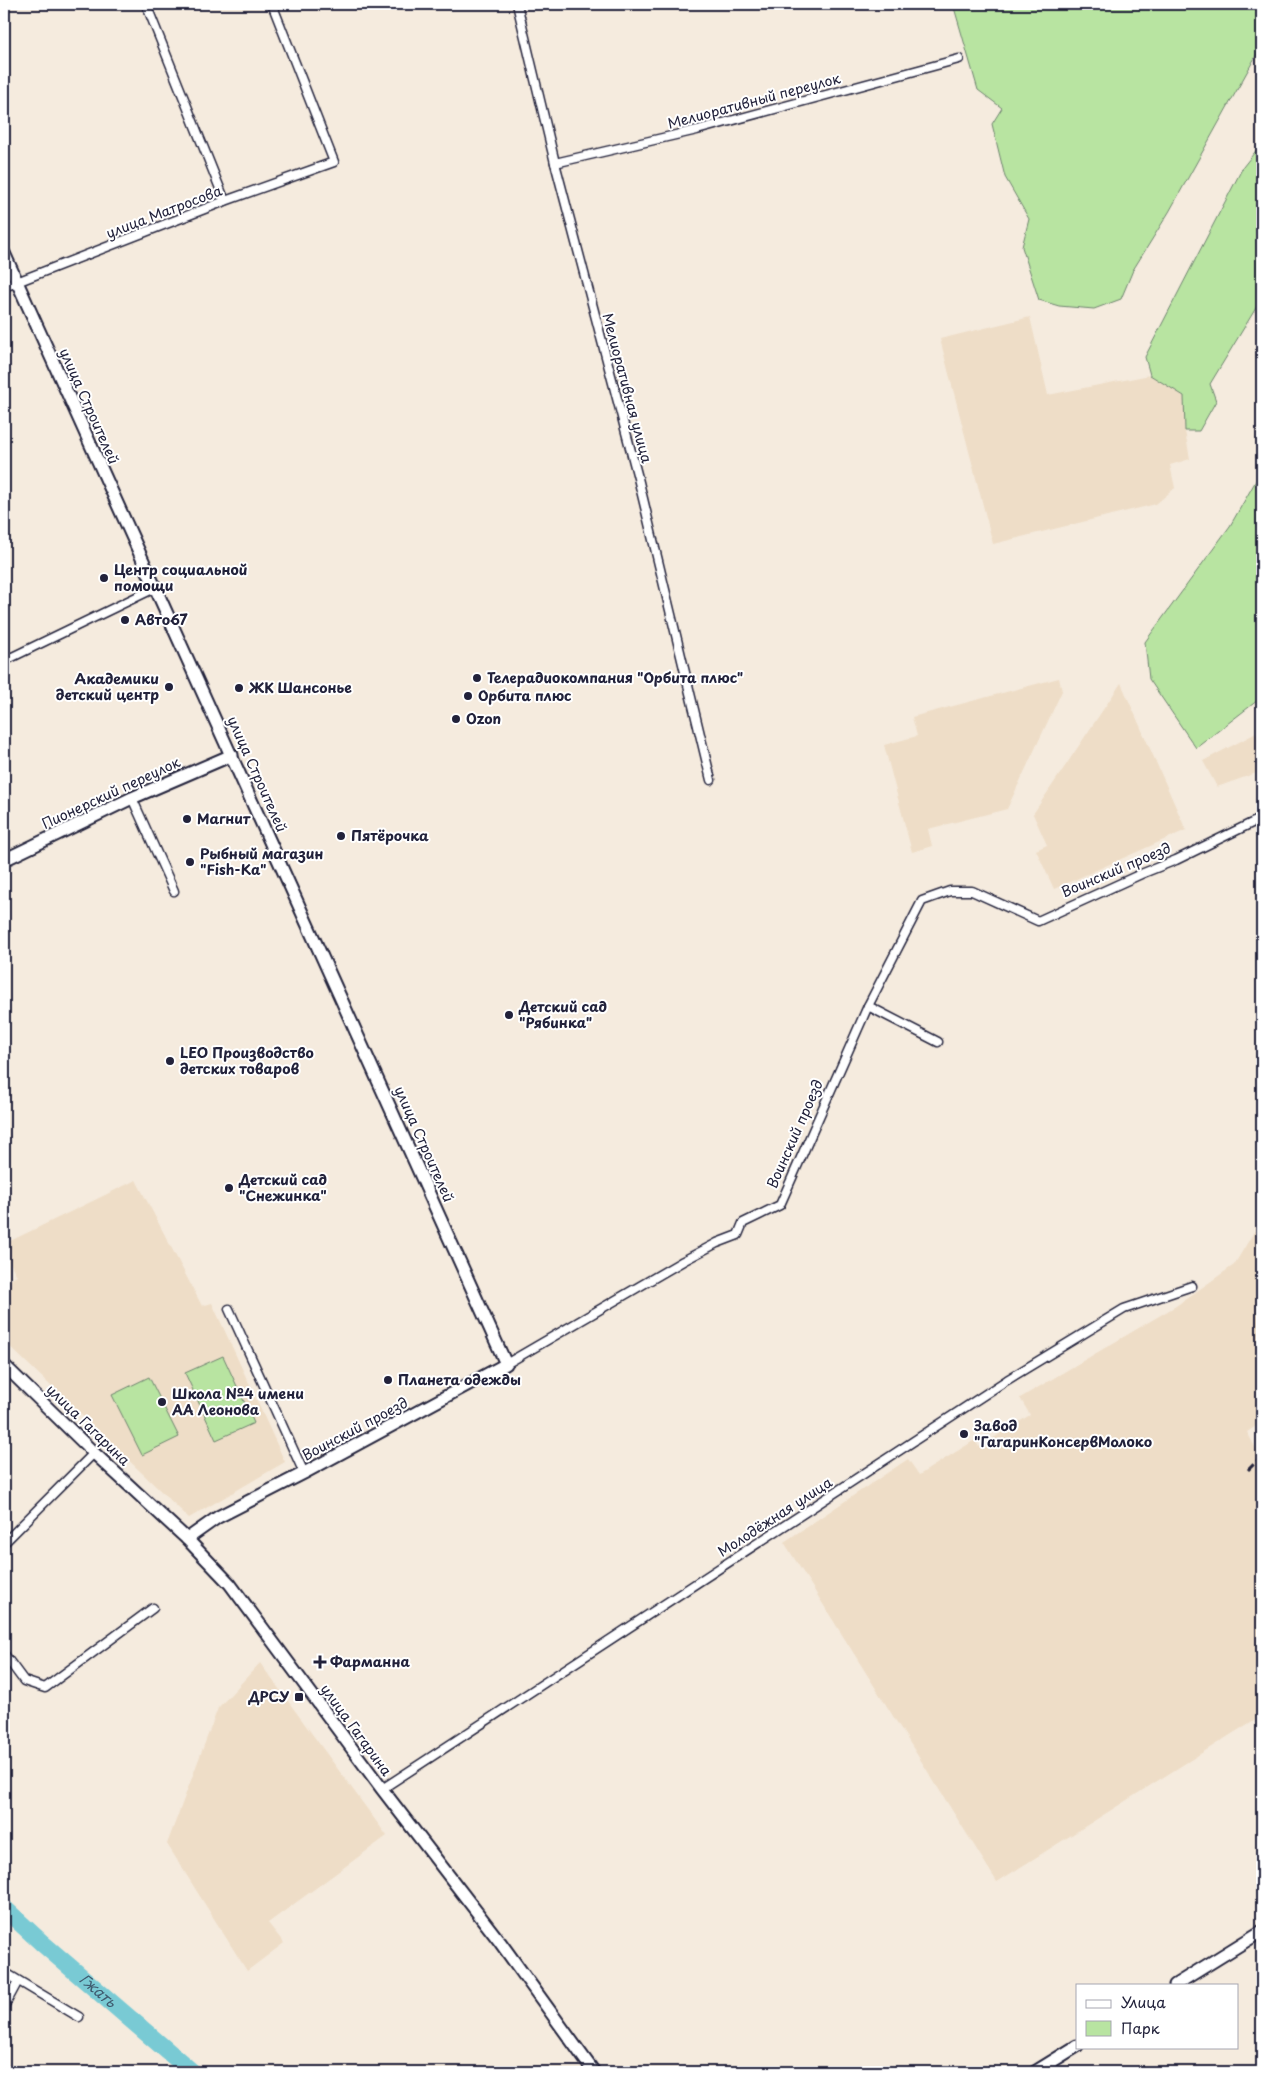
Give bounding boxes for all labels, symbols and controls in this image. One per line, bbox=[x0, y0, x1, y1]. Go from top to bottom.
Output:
street label: Мелиоративный переулок bbox=[665, 67, 843, 134]
street label: улица Матросова bbox=[103, 180, 225, 243]
street label: Мелиоративная улица bbox=[597, 311, 658, 465]
street label: улица Строителей bbox=[54, 344, 124, 467]
place label: Центр социальной помощи bbox=[114, 559, 248, 596]
marker: Центр социальной помощи bbox=[98, 572, 110, 584]
place label: Авто67 bbox=[135, 609, 188, 630]
marker: Авто67 bbox=[119, 614, 131, 626]
place label: Телерадиокомпания "Орбита плюс" bbox=[487, 667, 743, 688]
place label: Академики детский центр bbox=[56, 668, 159, 705]
marker: Телерадиокомпания "Орбита плюс" bbox=[471, 672, 483, 684]
place label: ЖК Шансонье bbox=[248, 677, 352, 698]
marker: Академики детский центр bbox=[163, 681, 175, 693]
marker: ЖК Шансонье bbox=[233, 682, 245, 694]
place label: Орбита плюс bbox=[478, 685, 572, 706]
marker: Орбита плюс bbox=[462, 690, 474, 702]
place label: Ozon bbox=[466, 708, 501, 729]
street label: улица Строителей bbox=[222, 712, 292, 835]
marker: Ozon bbox=[450, 713, 462, 725]
street label: Пионерский переулок bbox=[38, 751, 184, 834]
place label: Магнит bbox=[197, 808, 251, 829]
marker: Магнит bbox=[181, 813, 193, 825]
place label: Пятёрочка bbox=[351, 825, 429, 846]
marker: Пятёрочка bbox=[335, 830, 347, 842]
street label: Воинский проезд bbox=[1058, 837, 1174, 902]
place label: Рыбный магазин "Fish-Ка" bbox=[200, 843, 324, 880]
marker: Рыбный магазин "Fish-Ка" bbox=[184, 856, 196, 868]
place label: Детский сад "Рябинка" bbox=[518, 996, 607, 1033]
marker: Детский сад "Рябинка" bbox=[503, 1009, 515, 1021]
place label: LEO Производство детских товаров bbox=[180, 1042, 314, 1079]
marker: LEO Производство детских товаров bbox=[164, 1055, 176, 1067]
street label: Воинский проезд bbox=[761, 1076, 828, 1192]
street label: улица Строителей bbox=[389, 1082, 459, 1205]
place label: Детский сад "Снежинка" bbox=[238, 1169, 327, 1206]
marker: Детский сад "Снежинка" bbox=[223, 1182, 235, 1194]
place label: Планета одежды bbox=[398, 1369, 521, 1390]
marker: Планета одежды bbox=[382, 1374, 394, 1386]
street label: улица Гагарина bbox=[42, 1379, 135, 1470]
place label: Школа №4 имени АА Леонова bbox=[171, 1383, 304, 1420]
street label: Воинский проезд bbox=[298, 1392, 411, 1465]
marker: Школа №4 имени АА Леонова bbox=[156, 1396, 168, 1408]
place label: Завод "ГагаринКонсервМолоко bbox=[973, 1415, 1152, 1452]
marker: Завод "ГагаринКонсервМолоко bbox=[958, 1428, 970, 1440]
street label: Молодёжная улица bbox=[713, 1472, 836, 1562]
place label: Фарманна bbox=[330, 1651, 410, 1672]
marker: Фарманна bbox=[314, 1656, 326, 1668]
street label: улица Гагарина bbox=[316, 1679, 397, 1780]
place label: ДРСУ bbox=[247, 1686, 290, 1707]
marker: ДРСУ bbox=[293, 1691, 305, 1703]
water label: Гжать bbox=[75, 1967, 123, 2013]
legend bbox=[1076, 1984, 1238, 2048]
text: Улица bbox=[1121, 1990, 1166, 2013]
text: Парк bbox=[1121, 2016, 1160, 2039]

